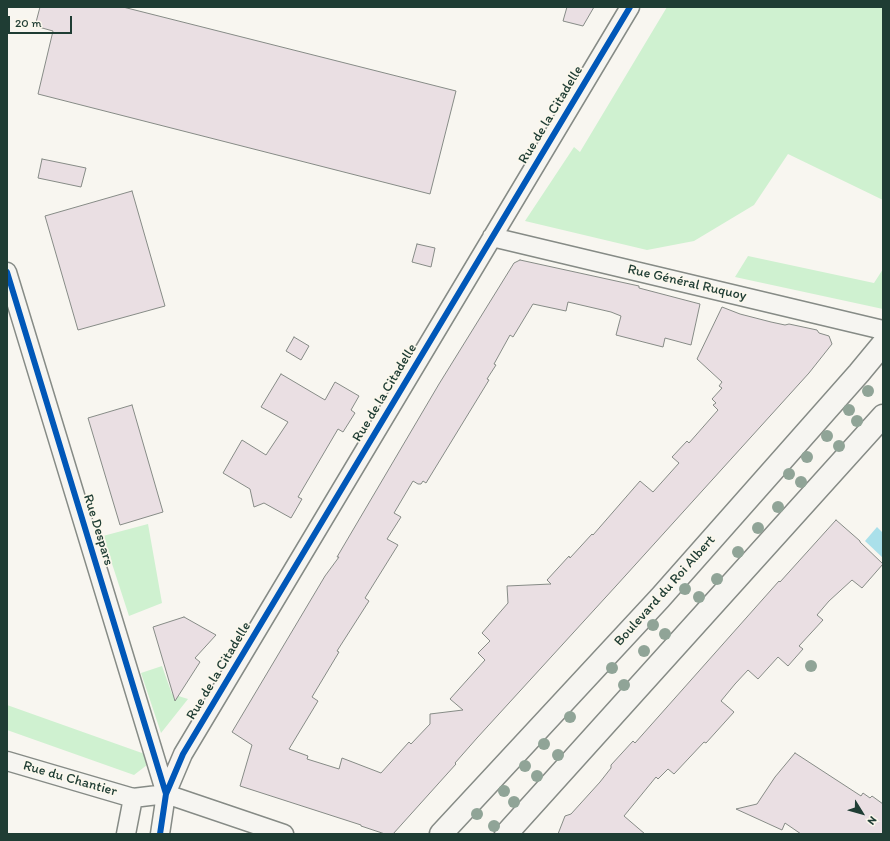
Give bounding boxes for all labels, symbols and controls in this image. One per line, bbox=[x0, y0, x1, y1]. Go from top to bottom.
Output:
scale bar bbox=[10, 8, 74, 34]
text: 20 m bbox=[15, 16, 42, 30]
street label: Rue de la Citadelle bbox=[515, 63, 587, 167]
street label: Rue Général Ruquoy bbox=[626, 261, 748, 305]
street label: Rue de la Citadelle bbox=[349, 341, 421, 445]
street label: Rue Despars bbox=[79, 492, 117, 568]
street label: Boulevard du Roi Albert bbox=[611, 532, 719, 650]
street label: Rue de la Citadelle bbox=[183, 619, 255, 723]
street label: Rue du Chantier bbox=[21, 758, 119, 800]
north arrow bbox=[842, 793, 882, 833]
text: N bbox=[865, 814, 879, 827]

